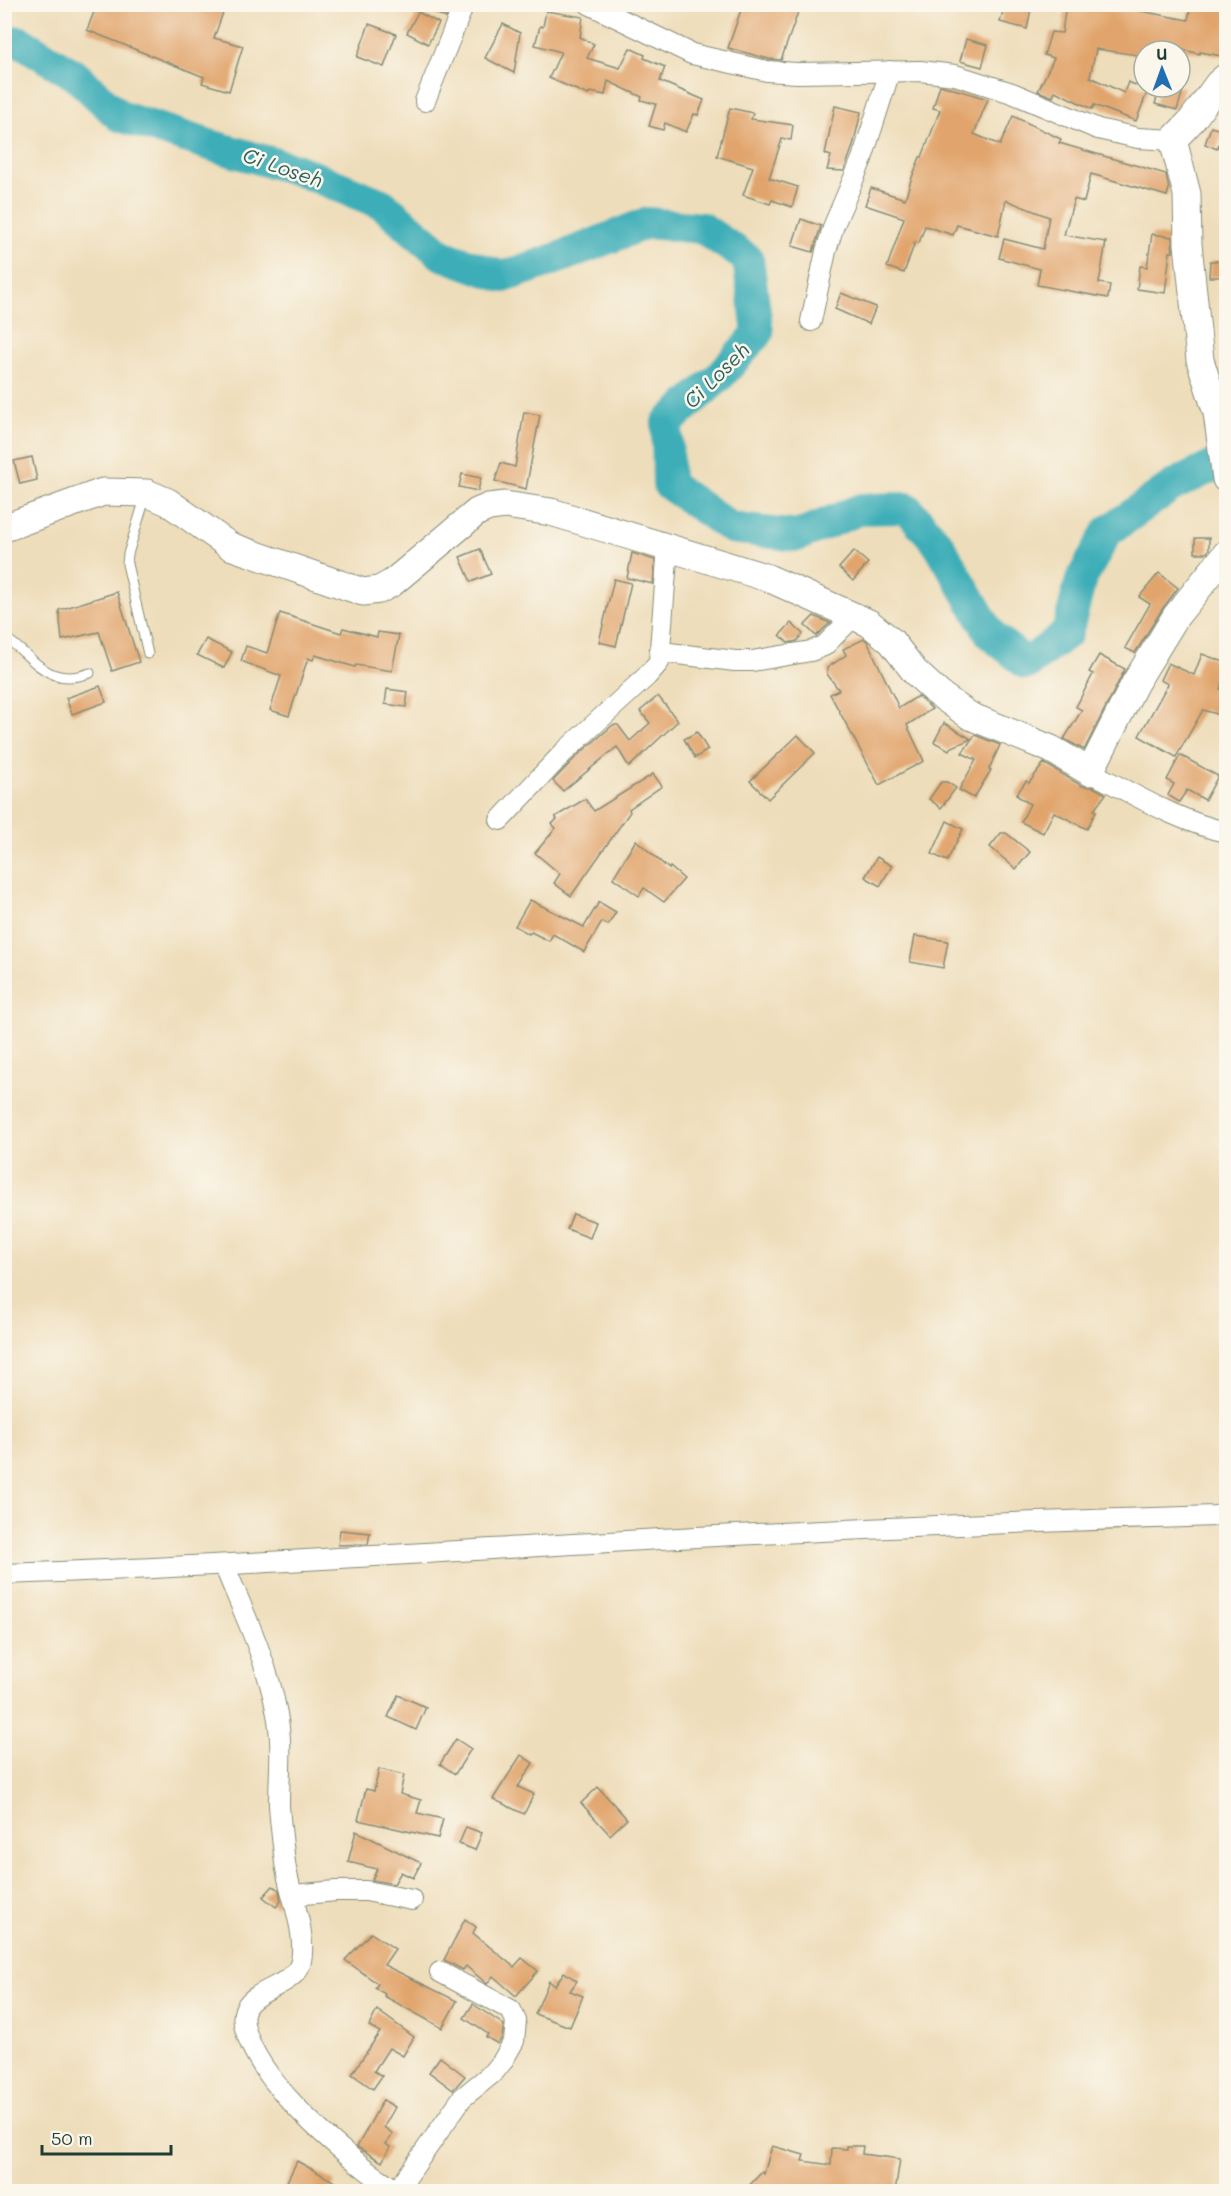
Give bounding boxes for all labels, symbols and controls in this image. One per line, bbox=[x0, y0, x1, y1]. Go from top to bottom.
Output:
north arrow bbox=[1132, 39, 1192, 99]
text: U bbox=[1156, 43, 1168, 64]
water label: Ci Loseh bbox=[240, 141, 326, 193]
water label: Ci Loseh bbox=[678, 337, 754, 413]
scale bar bbox=[42, 2118, 171, 2156]
text: 50 m bbox=[51, 2126, 93, 2150]

